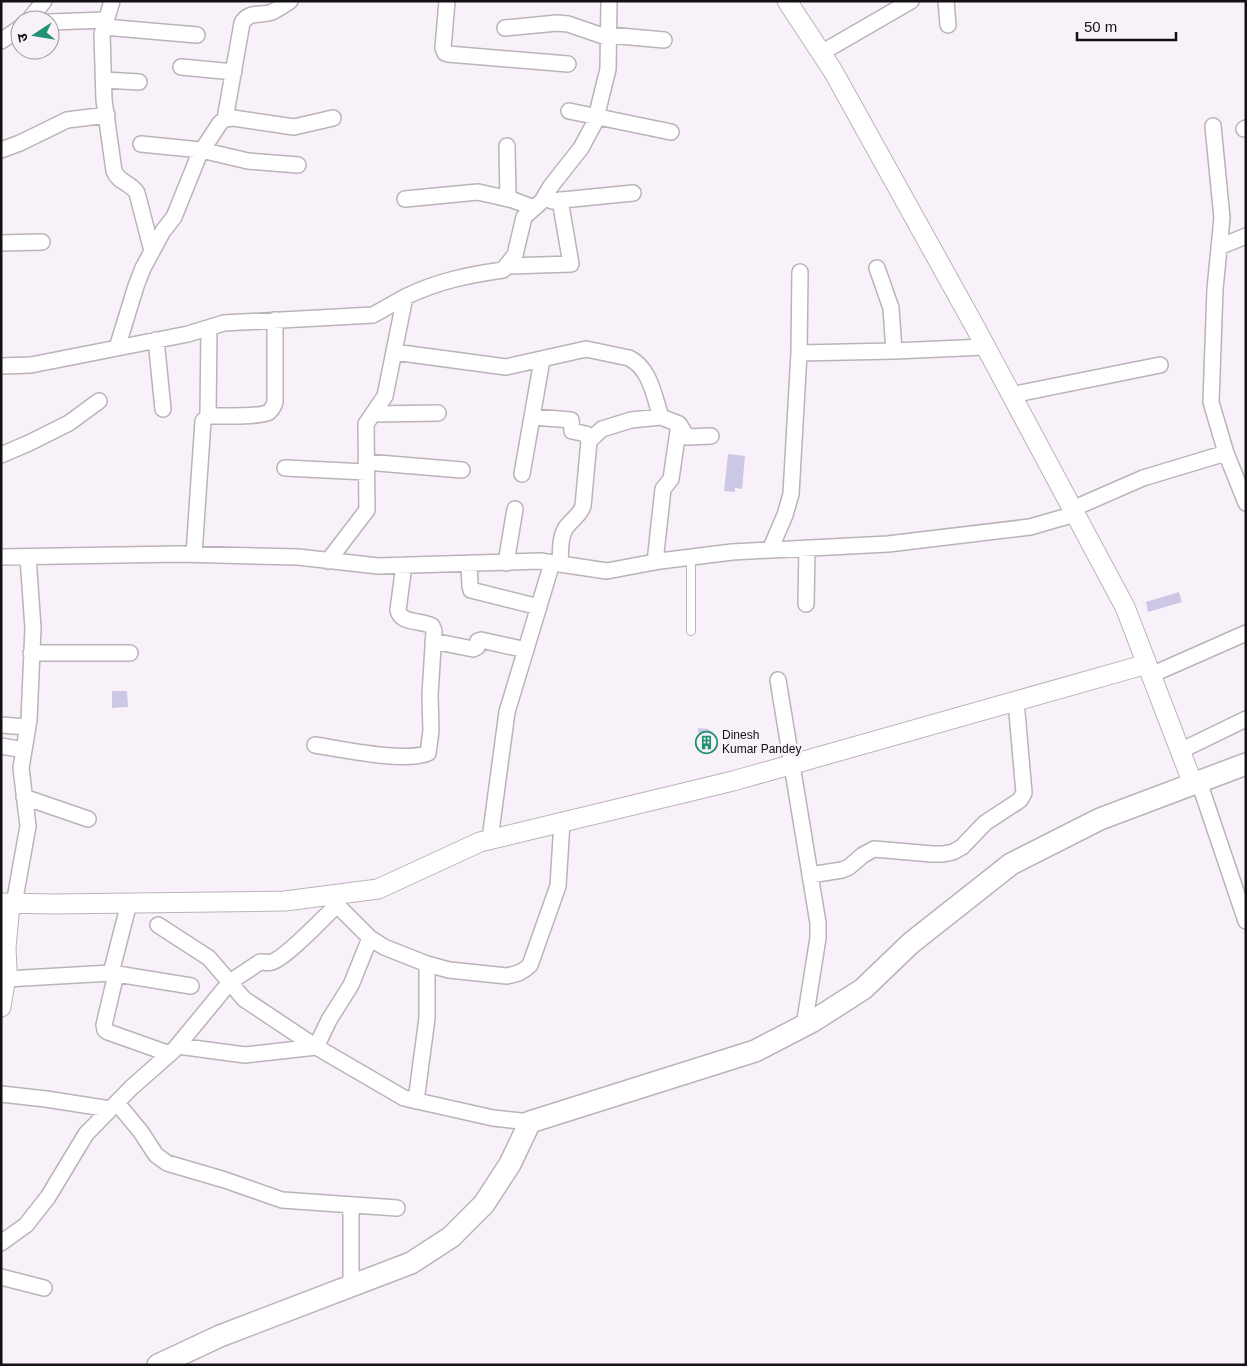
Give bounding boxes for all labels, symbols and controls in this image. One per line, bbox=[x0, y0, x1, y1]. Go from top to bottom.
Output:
north arrow bbox=[10, 10, 60, 60]
scale bar bbox=[1077, 10, 1176, 42]
text: 50 m bbox=[1084, 18, 1117, 35]
text: उ bbox=[13, 31, 31, 43]
place label: Dinesh Kumar Pandey bbox=[722, 728, 801, 756]
building icon: Dinesh Kumar Pandey bbox=[694, 730, 718, 754]

